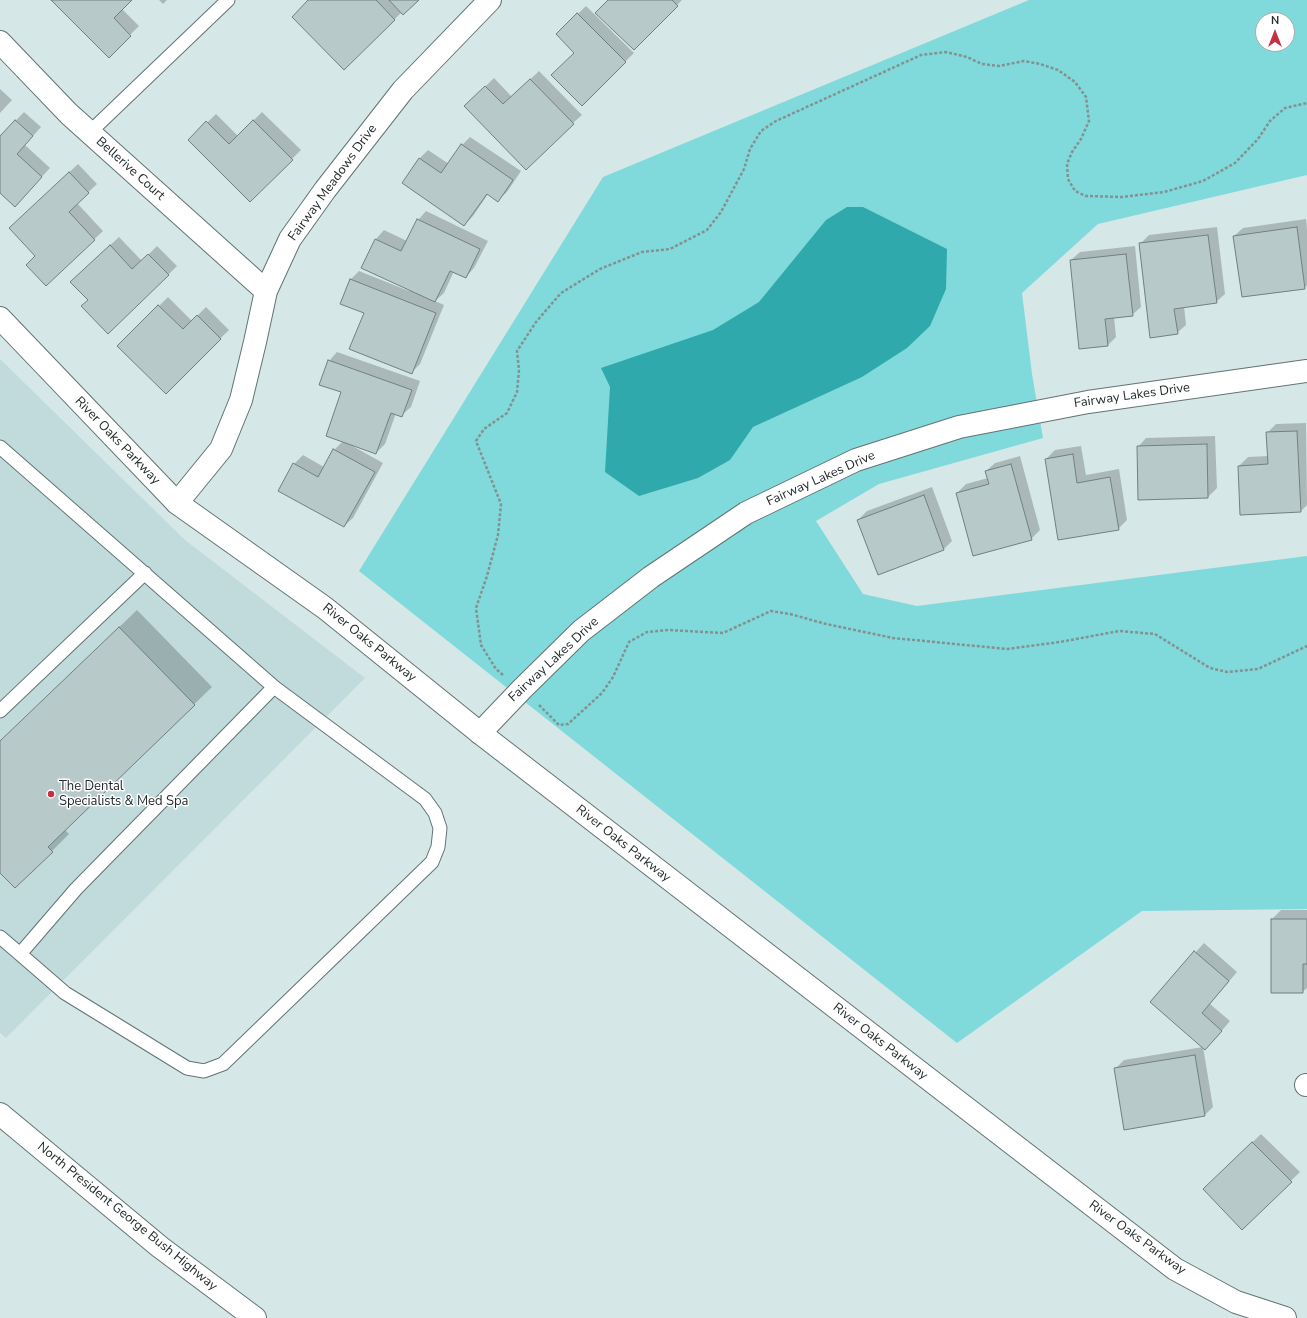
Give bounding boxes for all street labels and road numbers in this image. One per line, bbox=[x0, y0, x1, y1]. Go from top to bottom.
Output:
street label: Fairway Meadows Drive bbox=[285, 122, 381, 244]
street label: Bellerive Court bbox=[92, 134, 168, 204]
street label: Fairway Lakes Drive bbox=[1073, 380, 1191, 412]
street label: River Oaks Parkway bbox=[71, 394, 163, 488]
street label: Fairway Lakes Drive bbox=[764, 448, 878, 510]
street label: River Oaks Parkway bbox=[319, 600, 419, 686]
street label: Fairway Lakes Drive bbox=[506, 614, 602, 706]
street label: River Oaks Parkway bbox=[572, 802, 674, 886]
street label: River Oaks Parkway bbox=[829, 1000, 931, 1084]
street label: North President George Bush Highway bbox=[34, 1140, 220, 1294]
street label: River Oaks Parkway bbox=[1085, 1198, 1189, 1278]

